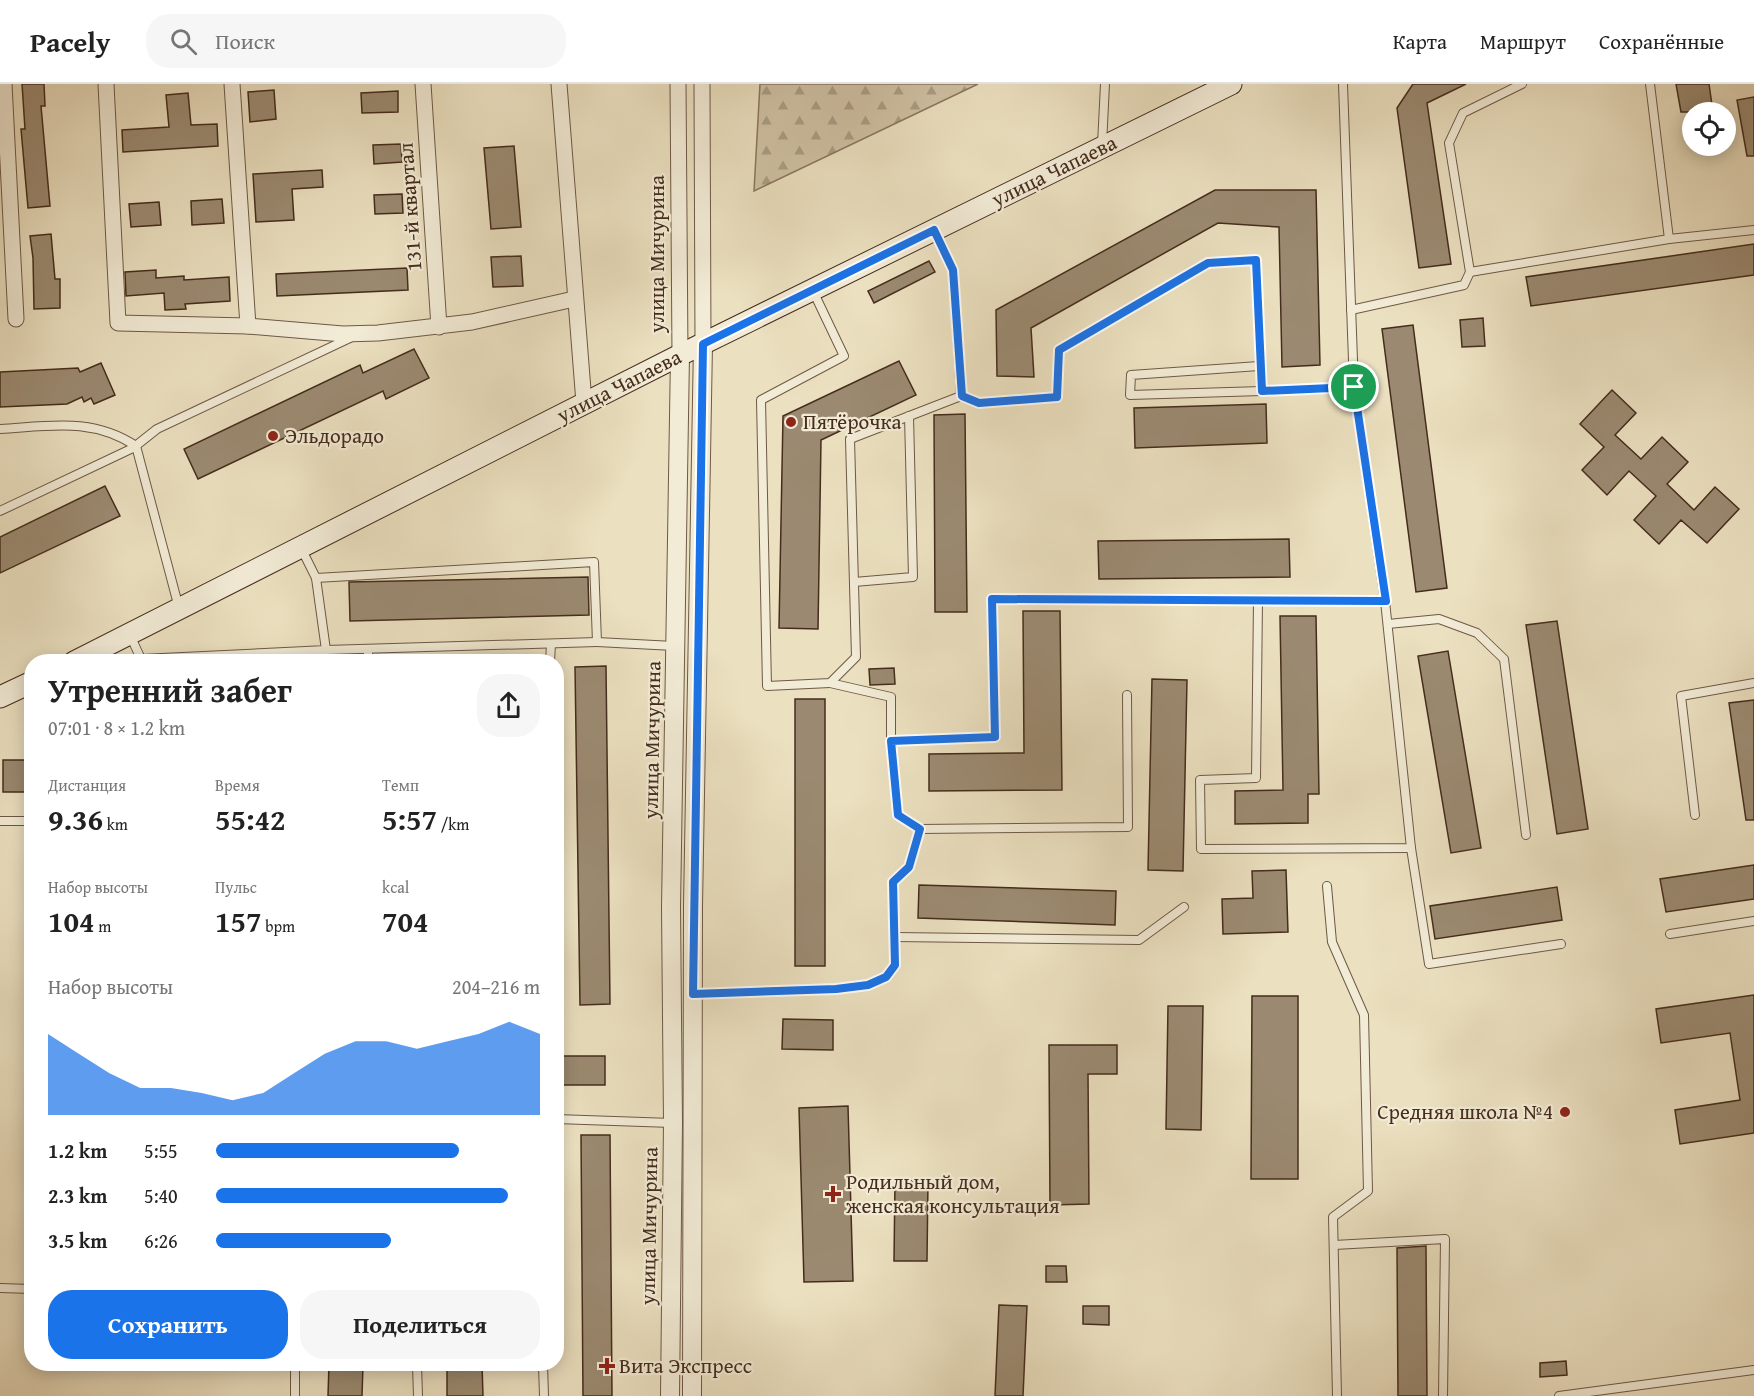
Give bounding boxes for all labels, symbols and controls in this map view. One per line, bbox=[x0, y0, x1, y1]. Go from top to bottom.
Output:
search box bbox=[146, 14, 566, 68]
text: Pacely bbox=[30, 21, 110, 62]
icon: search bbox=[167, 25, 200, 58]
text: Поиск bbox=[215, 25, 275, 57]
text: Карта bbox=[1393, 26, 1447, 57]
text: Маршрут bbox=[1480, 26, 1566, 57]
text: Сохранённые bbox=[1599, 26, 1724, 57]
map controls bbox=[1682, 102, 1736, 156]
button: locate bbox=[1682, 102, 1736, 156]
street label: улица Чапаева bbox=[985, 127, 1122, 215]
street label: 131-й квартал bbox=[390, 141, 429, 272]
street label: улица Мичурина bbox=[641, 175, 672, 334]
street label: улица Чапаева bbox=[550, 341, 686, 431]
pin bbox=[1328, 361, 1379, 412]
icon: arrive bbox=[1337, 370, 1370, 403]
place label: Пятёрочка bbox=[803, 406, 901, 437]
marker: Пятёрочка bbox=[784, 415, 798, 429]
place label: Эльдорадо bbox=[285, 420, 384, 451]
marker: Эльдорадо bbox=[266, 429, 280, 443]
street label: улица Мичурина bbox=[635, 661, 668, 820]
text: Утренний забег bbox=[48, 666, 292, 714]
button: share bbox=[477, 674, 540, 737]
text: 07:01 · 8 × 1.2 km bbox=[48, 713, 185, 742]
text: Дистанция bbox=[48, 773, 126, 797]
text: Время bbox=[215, 773, 260, 797]
text: Темп bbox=[382, 773, 419, 797]
text: 9.36 bbox=[48, 797, 103, 841]
text: 55:42 bbox=[215, 797, 286, 841]
text: 5:57 bbox=[382, 797, 437, 841]
text: km bbox=[103, 812, 128, 836]
text: /km bbox=[437, 812, 469, 836]
text: Набор высоты bbox=[48, 875, 148, 899]
text: Пульс bbox=[215, 875, 257, 899]
text: kcal bbox=[382, 875, 409, 899]
text: 104 bbox=[48, 899, 95, 943]
text: 157 bbox=[215, 899, 262, 943]
text: 704 bbox=[382, 899, 429, 943]
text: m bbox=[95, 914, 111, 938]
text: bpm bbox=[262, 914, 295, 938]
text: Набор высоты bbox=[48, 972, 173, 1001]
text: 204–216 m bbox=[452, 972, 540, 1001]
place label: Средняя школа №4 bbox=[1377, 1096, 1553, 1127]
marker: Средняя школа №4 bbox=[1558, 1105, 1572, 1119]
text: 1.2 km bbox=[48, 1136, 107, 1165]
text: 5:55 bbox=[144, 1136, 178, 1165]
street label: улица Мичурина bbox=[632, 1147, 665, 1306]
place label: Родильный дом, женская консультация bbox=[846, 1166, 1060, 1221]
text: 2.3 km bbox=[48, 1181, 107, 1210]
text: 5:40 bbox=[144, 1181, 178, 1210]
marker: Родильный дом, женская консультация bbox=[824, 1185, 842, 1203]
text: 3.5 km bbox=[48, 1226, 107, 1255]
text: 6:26 bbox=[144, 1226, 178, 1255]
button: Сохранить bbox=[48, 1290, 288, 1359]
button: Поделиться bbox=[300, 1290, 540, 1359]
place label: Вита Экспресс bbox=[619, 1350, 752, 1381]
marker: Вита Экспресс bbox=[600, 1359, 614, 1373]

